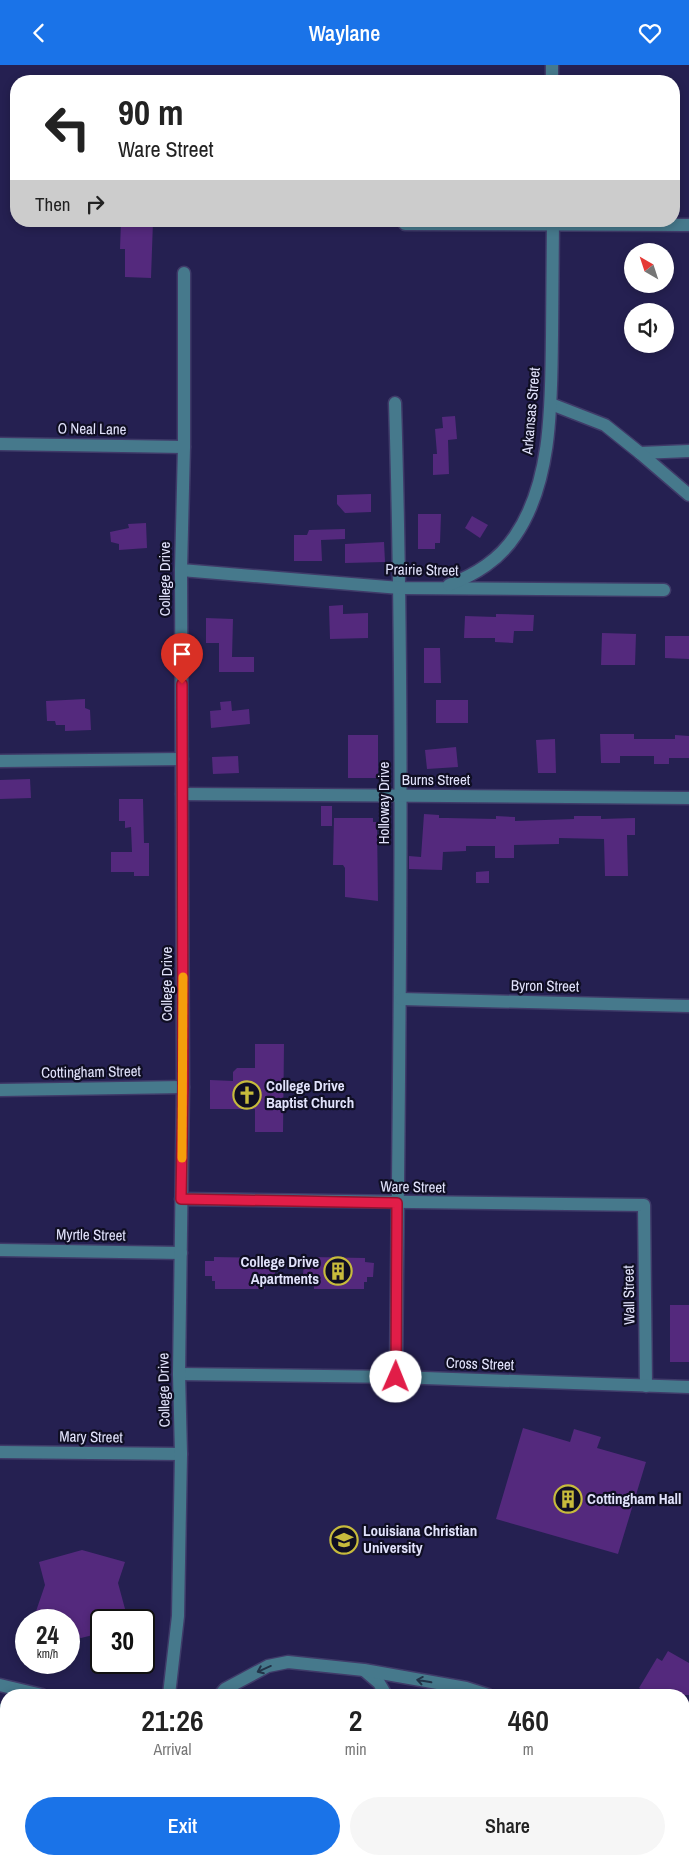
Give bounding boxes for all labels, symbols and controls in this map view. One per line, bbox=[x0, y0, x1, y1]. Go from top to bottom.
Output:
text: Waylane bbox=[309, 18, 380, 48]
icon: back bbox=[25, 19, 53, 47]
icon: heart bbox=[636, 19, 664, 47]
text: 90 m bbox=[118, 89, 183, 136]
icon: left bbox=[35, 95, 100, 160]
text: Ware Street bbox=[118, 134, 214, 164]
icon: right bbox=[81, 190, 109, 218]
text: Then bbox=[35, 191, 71, 217]
north arrow bbox=[624, 243, 674, 293]
map controls bbox=[624, 243, 674, 353]
button: sound bbox=[624, 303, 674, 353]
street label: Arkansas Street bbox=[516, 366, 545, 456]
street label: O Neal Lane bbox=[57, 417, 127, 440]
street label: College Drive bbox=[154, 542, 175, 616]
street label: Prairie Street bbox=[385, 558, 459, 581]
pin bbox=[161, 633, 203, 684]
icon: arrive bbox=[168, 640, 196, 668]
street label: Holloway Drive bbox=[373, 761, 394, 844]
street label: Burns Street bbox=[402, 769, 471, 790]
street label: College Drive bbox=[156, 947, 177, 1021]
street label: Byron Street bbox=[511, 974, 580, 997]
street label: Cottingham Street bbox=[41, 1060, 142, 1083]
place label: College Drive Baptist Church bbox=[266, 1075, 354, 1113]
church icon: College Drive Baptist Church bbox=[232, 1080, 262, 1110]
street label: Ware Street bbox=[380, 1175, 446, 1198]
street label: Myrtle Street bbox=[56, 1223, 127, 1246]
place label: College Drive Apartments bbox=[240, 1251, 319, 1289]
building icon: College Drive Apartments bbox=[323, 1256, 353, 1286]
street label: Wall Street bbox=[617, 1264, 640, 1325]
position arrow bbox=[369, 1350, 421, 1402]
street label: College Drive bbox=[152, 1352, 175, 1427]
street label: Cross Street bbox=[445, 1352, 515, 1375]
street label: Mary Street bbox=[59, 1425, 124, 1448]
building icon: Cottingham Hall bbox=[553, 1484, 583, 1514]
place label: Cottingham Hall bbox=[587, 1488, 681, 1509]
place label: Louisiana Christian University bbox=[363, 1520, 477, 1558]
school or university icon: Louisiana Christian University bbox=[329, 1525, 359, 1555]
speed limit sign: 30 bbox=[90, 1609, 155, 1674]
text: 24 bbox=[36, 1618, 59, 1652]
text: km/h bbox=[37, 1646, 58, 1662]
one-way arrow bbox=[257, 1664, 272, 1674]
one-way arrow bbox=[416, 1675, 432, 1685]
text: 21:26 bbox=[141, 1700, 204, 1740]
text: 2 bbox=[349, 1700, 363, 1740]
text: 460 bbox=[508, 1700, 549, 1740]
text: Arrival bbox=[153, 1738, 191, 1760]
text: min bbox=[345, 1738, 367, 1760]
text: m bbox=[523, 1738, 534, 1760]
button: Exit bbox=[25, 1797, 340, 1855]
button: Share bbox=[350, 1797, 665, 1855]

